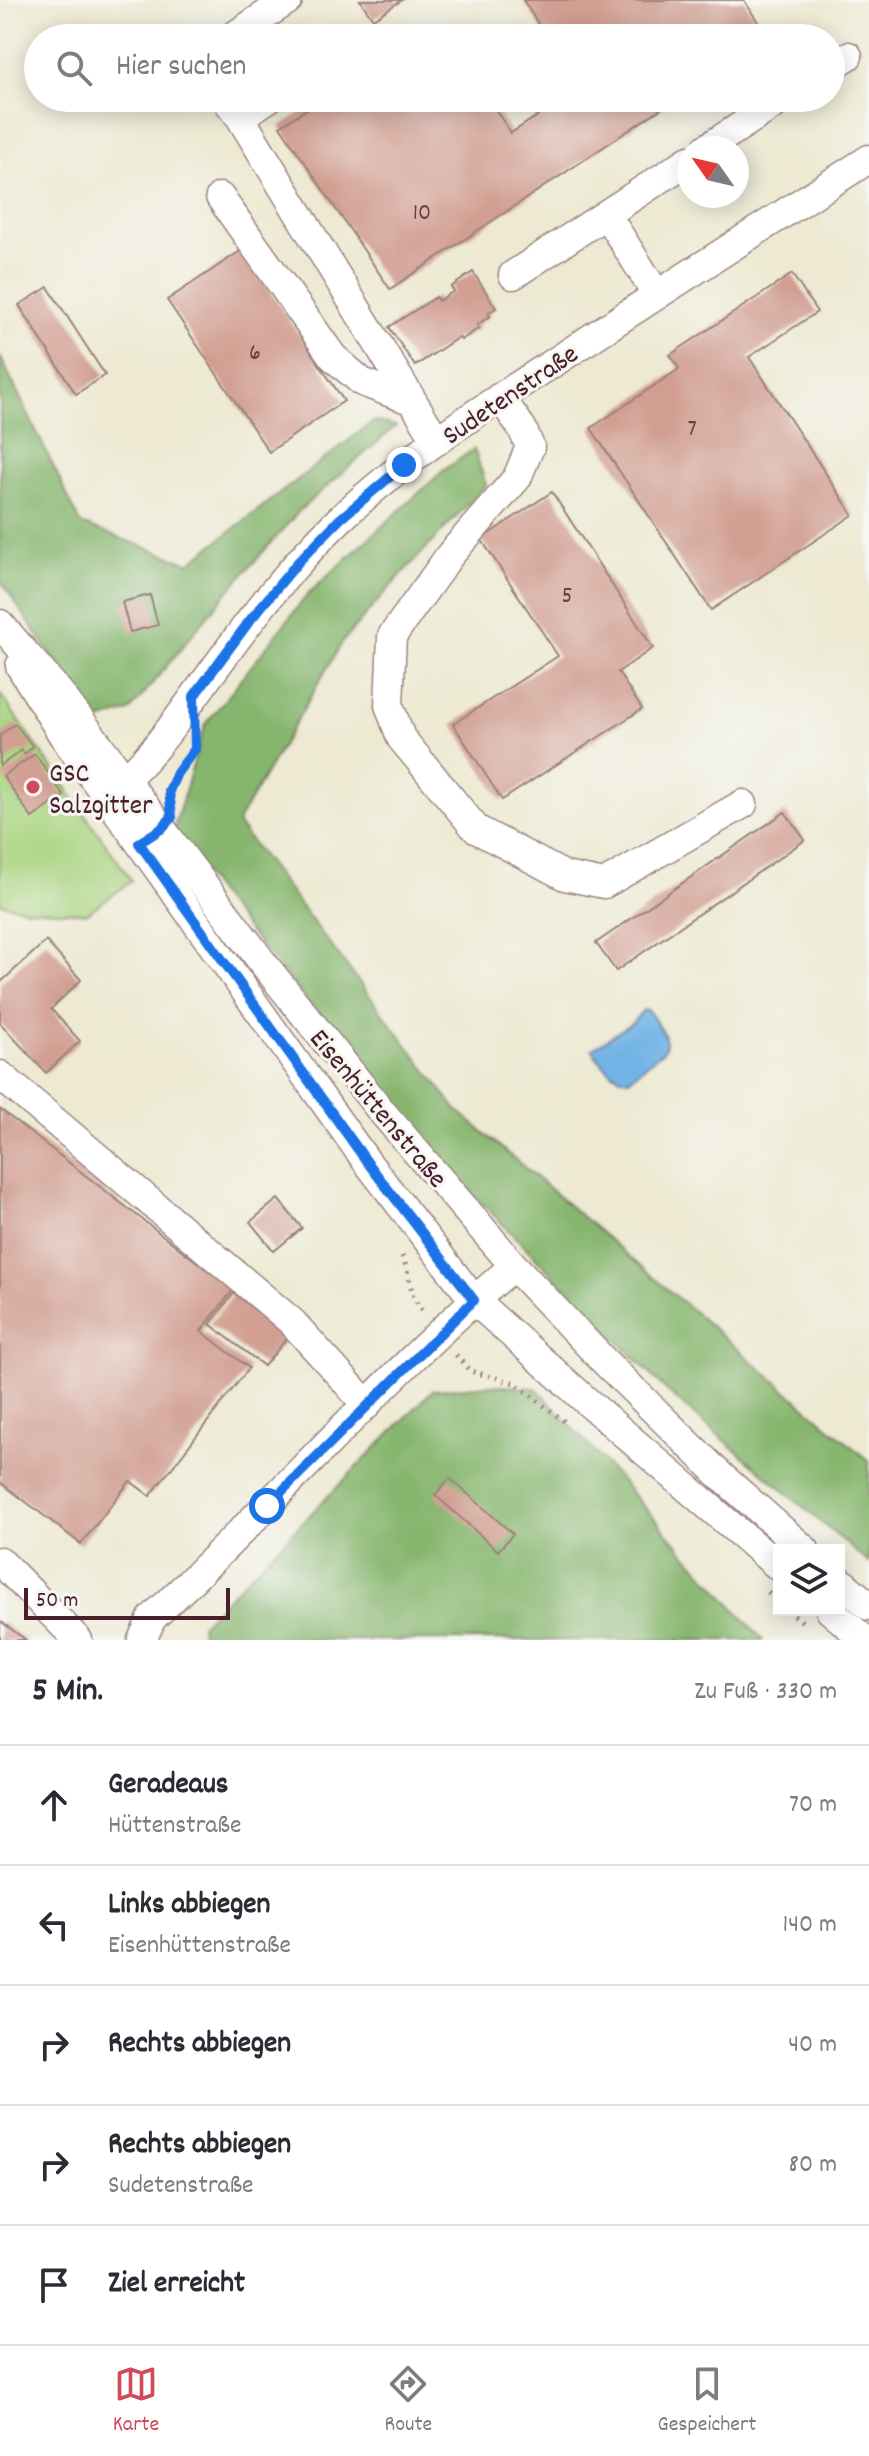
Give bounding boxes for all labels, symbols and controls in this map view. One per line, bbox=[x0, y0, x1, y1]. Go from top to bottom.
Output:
search box bbox=[24, 24, 845, 112]
icon: search bbox=[52, 46, 96, 90]
text: Hier suchen bbox=[116, 47, 246, 90]
north arrow bbox=[677, 136, 749, 208]
house number: 10 bbox=[413, 197, 431, 231]
house number: 6 bbox=[249, 337, 261, 371]
street label: Sudetenstraße bbox=[436, 337, 588, 458]
house number: 7 bbox=[687, 413, 697, 447]
route end bbox=[386, 447, 422, 483]
house number: 5 bbox=[561, 580, 573, 614]
place label: GSC Salzgitter bbox=[49, 756, 153, 828]
marker: GSC Salzgitter bbox=[24, 778, 42, 796]
street label: Eisenhüttenstraße bbox=[298, 1022, 455, 1199]
route start bbox=[249, 1488, 285, 1524]
map controls bbox=[773, 1544, 845, 1616]
button: layers bbox=[773, 1544, 845, 1616]
scale bar bbox=[24, 1584, 230, 1620]
text: 50 m bbox=[36, 1586, 78, 1617]
text: 5 Min. bbox=[32, 1668, 103, 1717]
text: Zu Fuß · 330 m bbox=[694, 1674, 837, 1711]
text: Geradeaus bbox=[108, 1765, 228, 1808]
icon: ahead bbox=[32, 1783, 76, 1827]
text: 70 m bbox=[789, 1787, 837, 1824]
text: Hüttenstraße bbox=[108, 1808, 241, 1845]
text: Links abbiegen bbox=[108, 1885, 270, 1928]
icon: left bbox=[32, 1903, 76, 1947]
text: 140 m bbox=[783, 1907, 837, 1944]
text: Eisenhüttenstraße bbox=[108, 1928, 291, 1965]
icon: right bbox=[32, 2023, 76, 2067]
text: Rechts abbiegen bbox=[108, 2024, 291, 2067]
text: 40 m bbox=[788, 2027, 837, 2064]
text: Rechts abbiegen bbox=[108, 2125, 291, 2168]
icon: right bbox=[32, 2143, 76, 2187]
text: 80 m bbox=[789, 2147, 837, 2184]
text: Sudetenstraße bbox=[108, 2168, 254, 2205]
icon: arrive bbox=[32, 2263, 76, 2307]
text: Ziel erreicht bbox=[108, 2264, 245, 2307]
tab: Karte bbox=[113, 2362, 159, 2441]
tab: Route bbox=[384, 2362, 432, 2441]
tab: Gespeichert bbox=[658, 2362, 756, 2441]

